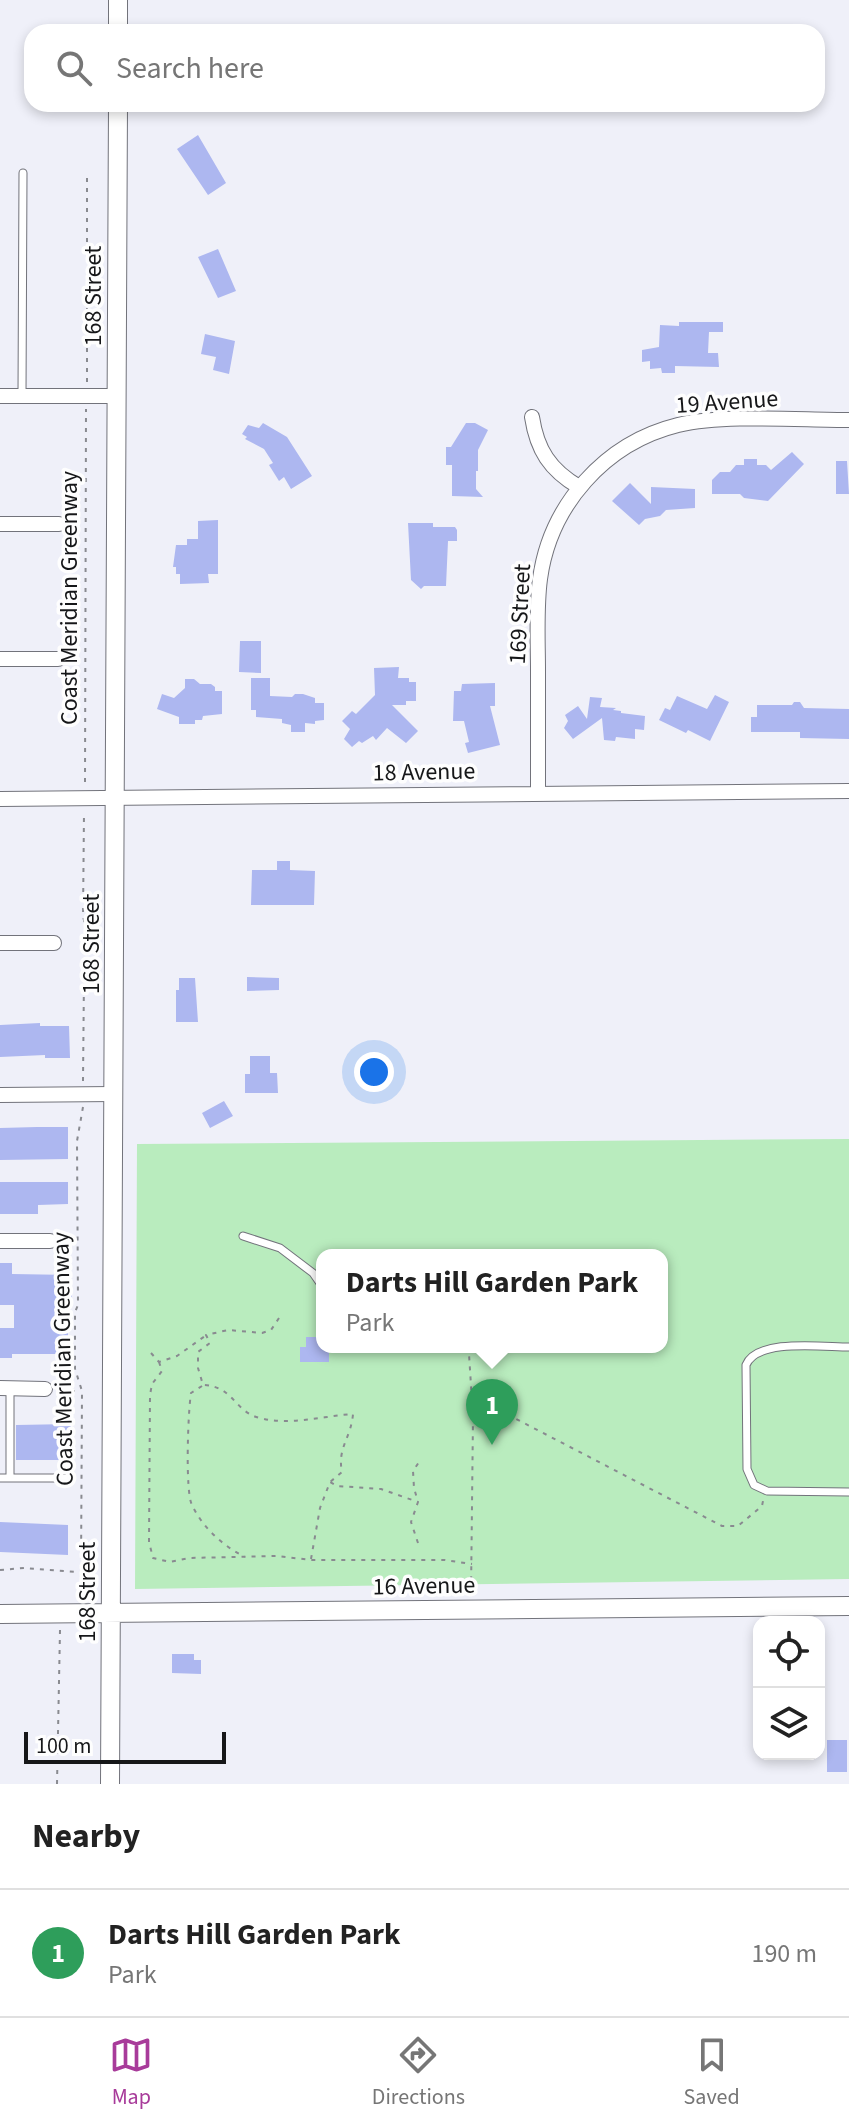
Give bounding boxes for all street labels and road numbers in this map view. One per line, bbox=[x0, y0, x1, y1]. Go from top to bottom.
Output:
street label: 168 Street bbox=[76, 246, 111, 346]
street label: 19 Avenue bbox=[675, 381, 779, 423]
street label: Coast Meridian Greenway bbox=[52, 471, 87, 725]
street label: 169 Street bbox=[500, 563, 540, 665]
street label: 18 Avenue bbox=[372, 754, 476, 790]
street label: 168 Street bbox=[74, 894, 109, 994]
street label: Coast Meridian Greenway bbox=[43, 1232, 83, 1486]
street label: 168 Street bbox=[70, 1542, 105, 1642]
street label: 16 Avenue bbox=[372, 1568, 476, 1604]

